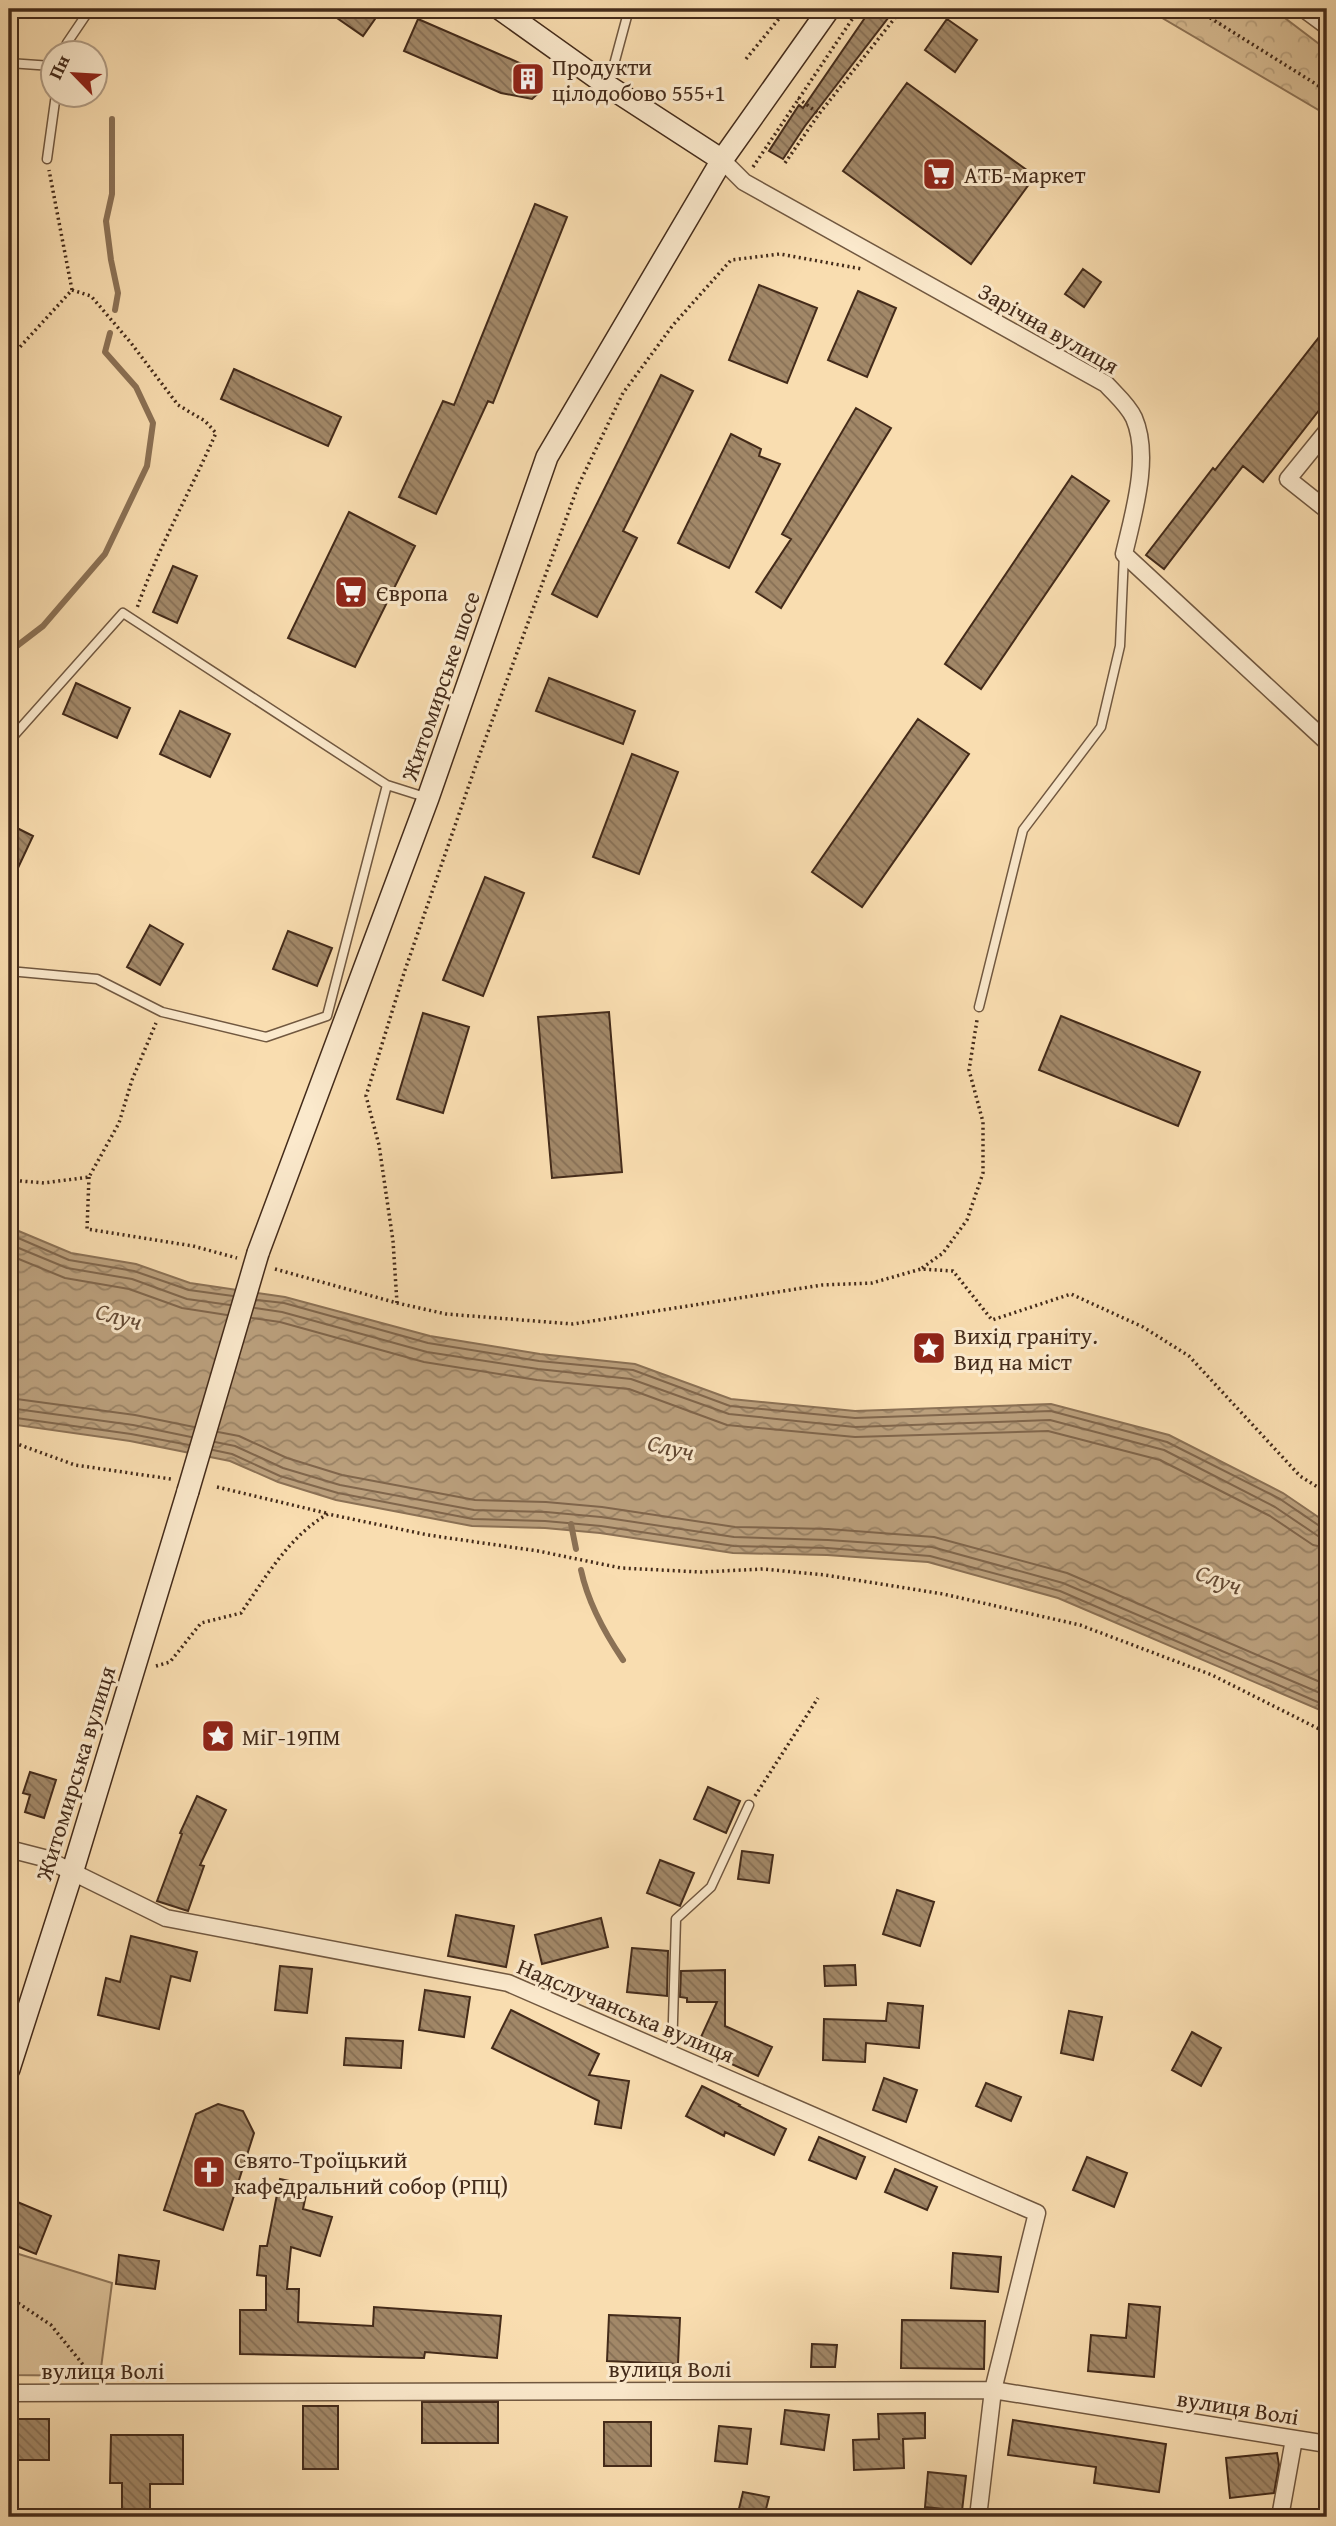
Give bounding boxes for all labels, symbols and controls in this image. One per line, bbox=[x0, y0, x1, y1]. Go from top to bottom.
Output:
north arrow bbox=[38, 38, 108, 108]
text: Пн bbox=[41, 50, 77, 84]
place label: Продукти цілодобово 555+1 bbox=[552, 50, 726, 109]
building icon: Продукти цілодобово 555+1 bbox=[509, 60, 547, 98]
supermarket icon: АТБ-маркет bbox=[920, 155, 958, 193]
place label: АТБ-маркет bbox=[964, 158, 1086, 191]
street label: Зарічна вулиця bbox=[973, 274, 1126, 382]
supermarket icon: Європа bbox=[332, 573, 370, 611]
place label: Європа bbox=[376, 576, 448, 609]
street label: Житомирське шосе bbox=[392, 587, 488, 786]
water label: Случ bbox=[92, 1293, 147, 1339]
place label: Вихід граніту. Вид на міст bbox=[954, 1319, 1098, 1378]
place icon: Вихід граніту. Вид на міст bbox=[910, 1329, 948, 1367]
water label: Случ bbox=[644, 1425, 698, 1469]
water label: Случ bbox=[1191, 1555, 1247, 1604]
street label: Житомирська вулиця bbox=[26, 1661, 123, 1885]
place icon: МіГ-19ПМ bbox=[199, 1717, 237, 1755]
place label: МіГ-19ПМ bbox=[242, 1720, 341, 1753]
street label: Надслучанська вулиця bbox=[512, 1949, 740, 2071]
place label: Свято-Троїцький кафедральний собор (РПЦ) bbox=[234, 2143, 508, 2202]
church icon: Свято-Троїцький кафедральний собор (РПЦ) bbox=[190, 2153, 228, 2191]
street label: вулиця Волі bbox=[609, 2352, 731, 2385]
street label: вулиця Волі bbox=[42, 2354, 164, 2387]
street label: вулиця Волі bbox=[1175, 2381, 1301, 2433]

